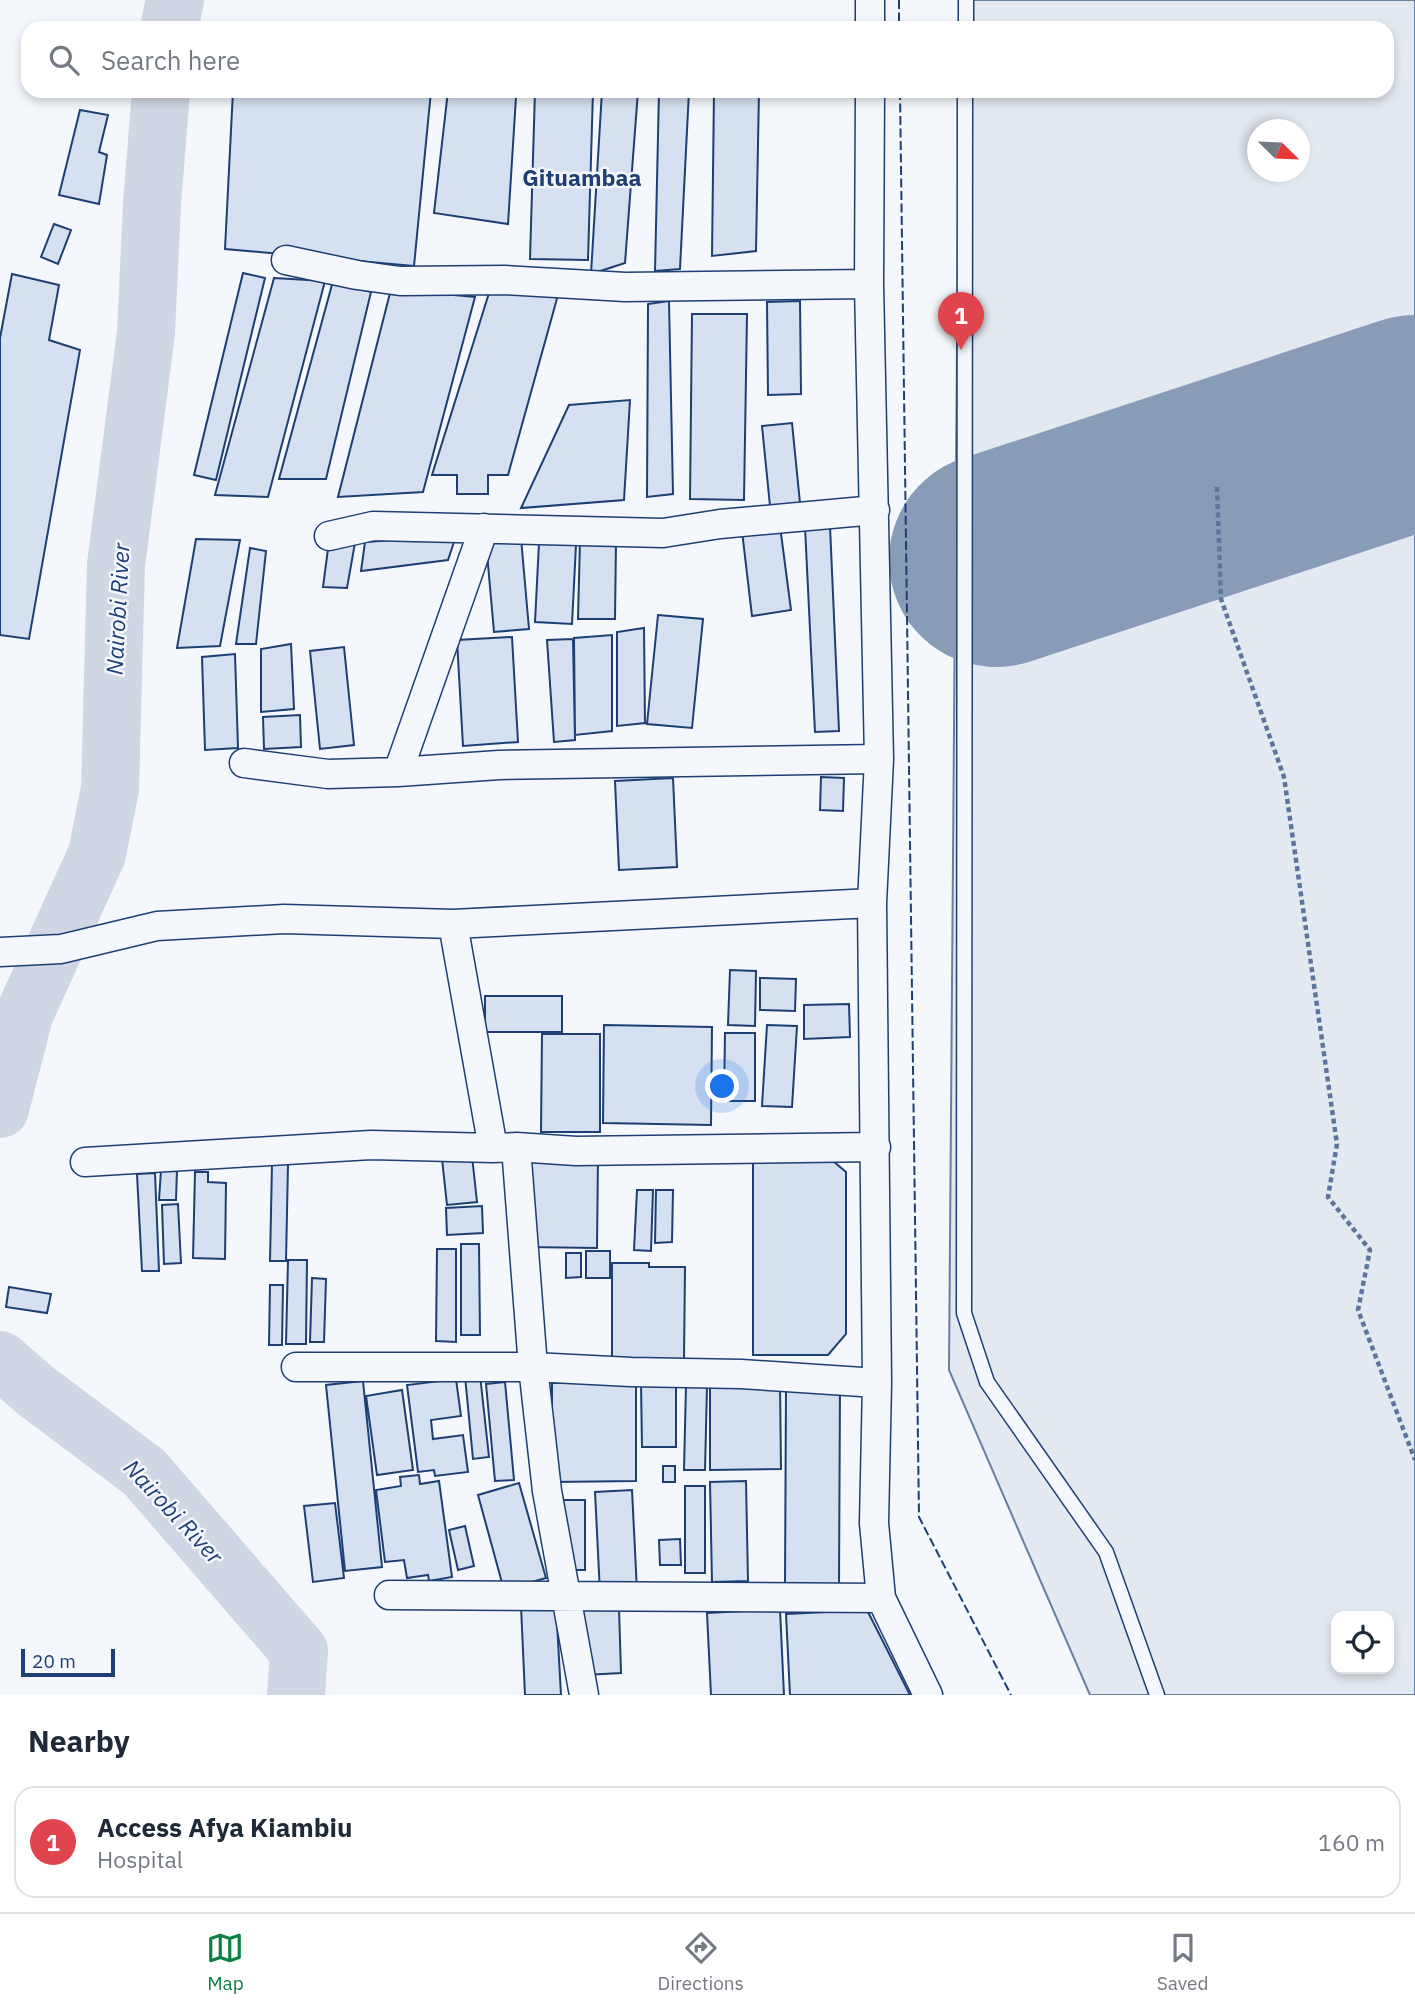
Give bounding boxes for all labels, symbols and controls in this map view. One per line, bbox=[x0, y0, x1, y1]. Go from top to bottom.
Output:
search box bbox=[21, 21, 1394, 98]
icon: search bbox=[45, 41, 83, 79]
text: Search here bbox=[101, 43, 240, 77]
north arrow bbox=[1247, 119, 1310, 182]
district label: Gituambaa bbox=[522, 162, 642, 192]
pin: 1 bbox=[938, 292, 984, 350]
water label: Nairobi River bbox=[99, 542, 135, 676]
your location bbox=[705, 1069, 739, 1103]
water label: Nairobi River bbox=[118, 1452, 231, 1570]
map controls bbox=[1331, 1611, 1394, 1674]
button: locate bbox=[1331, 1611, 1394, 1674]
scale bar bbox=[21, 1646, 116, 1678]
text: 20 m bbox=[32, 1649, 76, 1673]
text: Nearby bbox=[28, 1721, 130, 1760]
text: Access Afya Kiambiu bbox=[97, 1810, 352, 1844]
text: 1 bbox=[46, 1827, 60, 1857]
text: 160 m bbox=[1318, 1827, 1385, 1857]
text: Hospital bbox=[97, 1844, 183, 1874]
tab: Map bbox=[206, 1929, 244, 1995]
tab: Directions bbox=[657, 1929, 744, 1995]
tab: Saved bbox=[1157, 1929, 1209, 1995]

